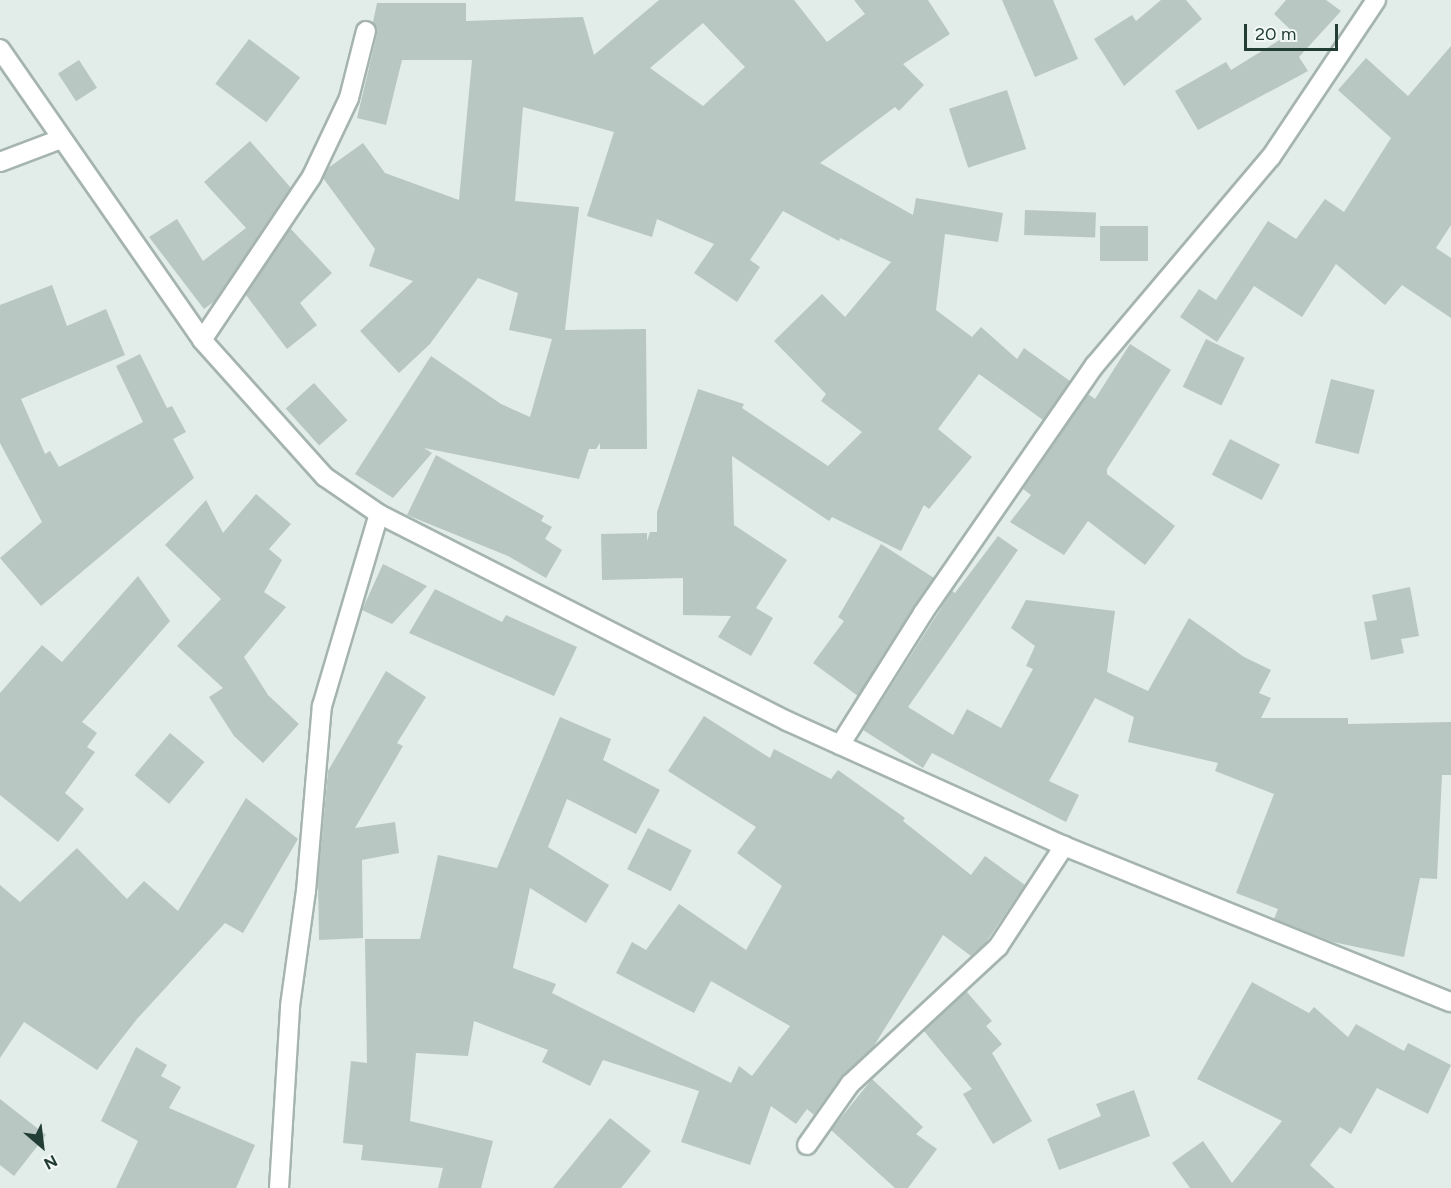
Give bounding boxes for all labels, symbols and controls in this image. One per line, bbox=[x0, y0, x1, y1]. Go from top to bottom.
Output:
scale bar bbox=[1247, 12, 1342, 50]
text: 20 m bbox=[1255, 23, 1296, 45]
north arrow bbox=[12, 1116, 72, 1176]
text: N bbox=[41, 1151, 61, 1174]

